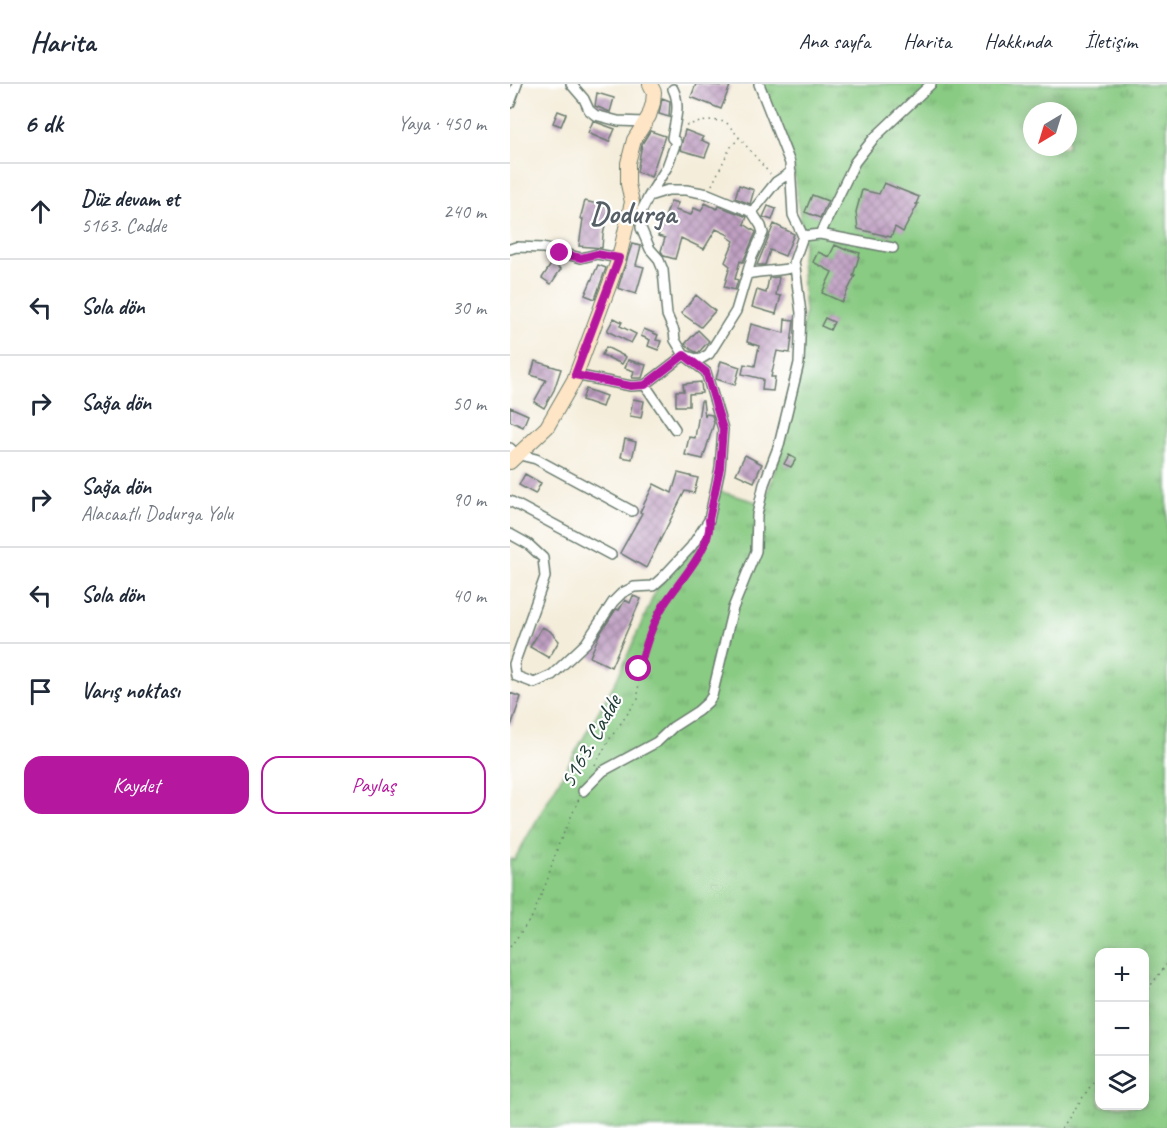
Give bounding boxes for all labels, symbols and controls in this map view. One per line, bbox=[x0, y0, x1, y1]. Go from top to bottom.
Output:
text: Harita bbox=[30, 24, 95, 59]
text: Ana sayfa bbox=[799, 28, 870, 54]
text: Harita bbox=[903, 28, 951, 54]
text: Hakkında bbox=[984, 28, 1052, 54]
text: İletişim bbox=[1085, 28, 1137, 54]
north arrow bbox=[1023, 102, 1077, 156]
text: 6 dk bbox=[24, 107, 63, 140]
text: Yaya · 450 m bbox=[398, 111, 486, 136]
text: Düz devam et bbox=[81, 185, 179, 213]
district label: Dodurga bbox=[590, 194, 679, 232]
icon: ahead bbox=[24, 195, 57, 228]
text: 240 m bbox=[443, 199, 486, 224]
text: 5163. Cadde bbox=[81, 213, 166, 238]
route end bbox=[546, 239, 572, 265]
icon: left bbox=[24, 291, 57, 324]
text: Sola dön bbox=[81, 293, 145, 321]
text: 30 m bbox=[452, 295, 486, 320]
icon: right bbox=[24, 387, 57, 420]
text: Sağa dön bbox=[81, 389, 151, 417]
text: 50 m bbox=[452, 391, 486, 416]
text: Sağa dön bbox=[81, 473, 151, 501]
icon: right bbox=[24, 483, 57, 516]
text: 90 m bbox=[452, 487, 486, 512]
text: Alacaatlı Dodurga Yolu bbox=[81, 501, 233, 526]
icon: left bbox=[24, 579, 57, 612]
text: Sola dön bbox=[81, 581, 145, 609]
text: 40 m bbox=[452, 583, 486, 608]
route start bbox=[625, 655, 651, 681]
icon: arrive bbox=[24, 675, 57, 708]
text: Varış noktası bbox=[81, 677, 180, 705]
street label: 5163. Cadde bbox=[552, 687, 629, 793]
button: Kaydet bbox=[24, 756, 249, 814]
button: Paylaş bbox=[261, 756, 486, 814]
map controls bbox=[1095, 948, 1149, 1110]
button: + bbox=[1095, 948, 1149, 1002]
button: − bbox=[1095, 1002, 1149, 1056]
button: layers bbox=[1095, 1056, 1149, 1110]

